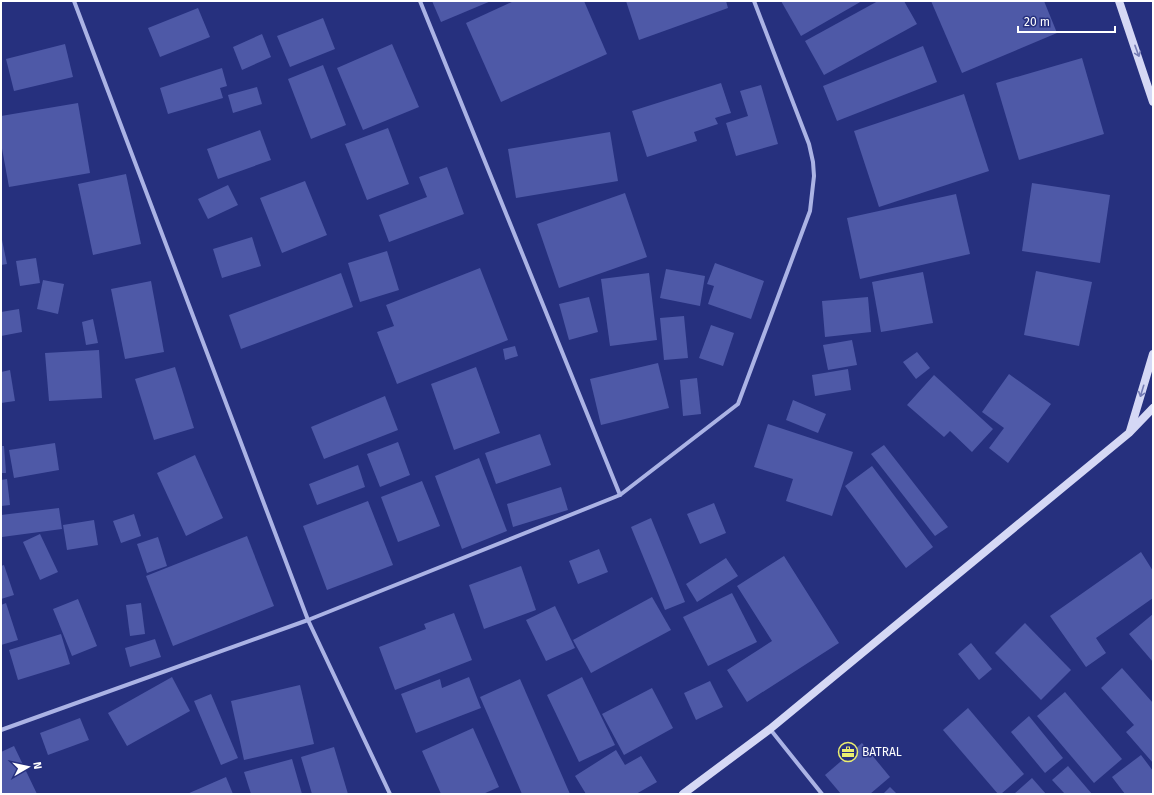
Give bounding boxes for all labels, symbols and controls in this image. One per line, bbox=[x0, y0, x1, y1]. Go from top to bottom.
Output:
scale bar bbox=[1018, 8, 1115, 34]
text: 20 m bbox=[1024, 15, 1050, 29]
one-way arrow bbox=[1133, 44, 1141, 56]
one-way arrow bbox=[1138, 384, 1145, 397]
office icon: BATRAL bbox=[837, 741, 859, 763]
place label: BATRAL bbox=[862, 745, 902, 759]
north arrow bbox=[8, 747, 48, 787]
text: N bbox=[30, 761, 44, 770]

